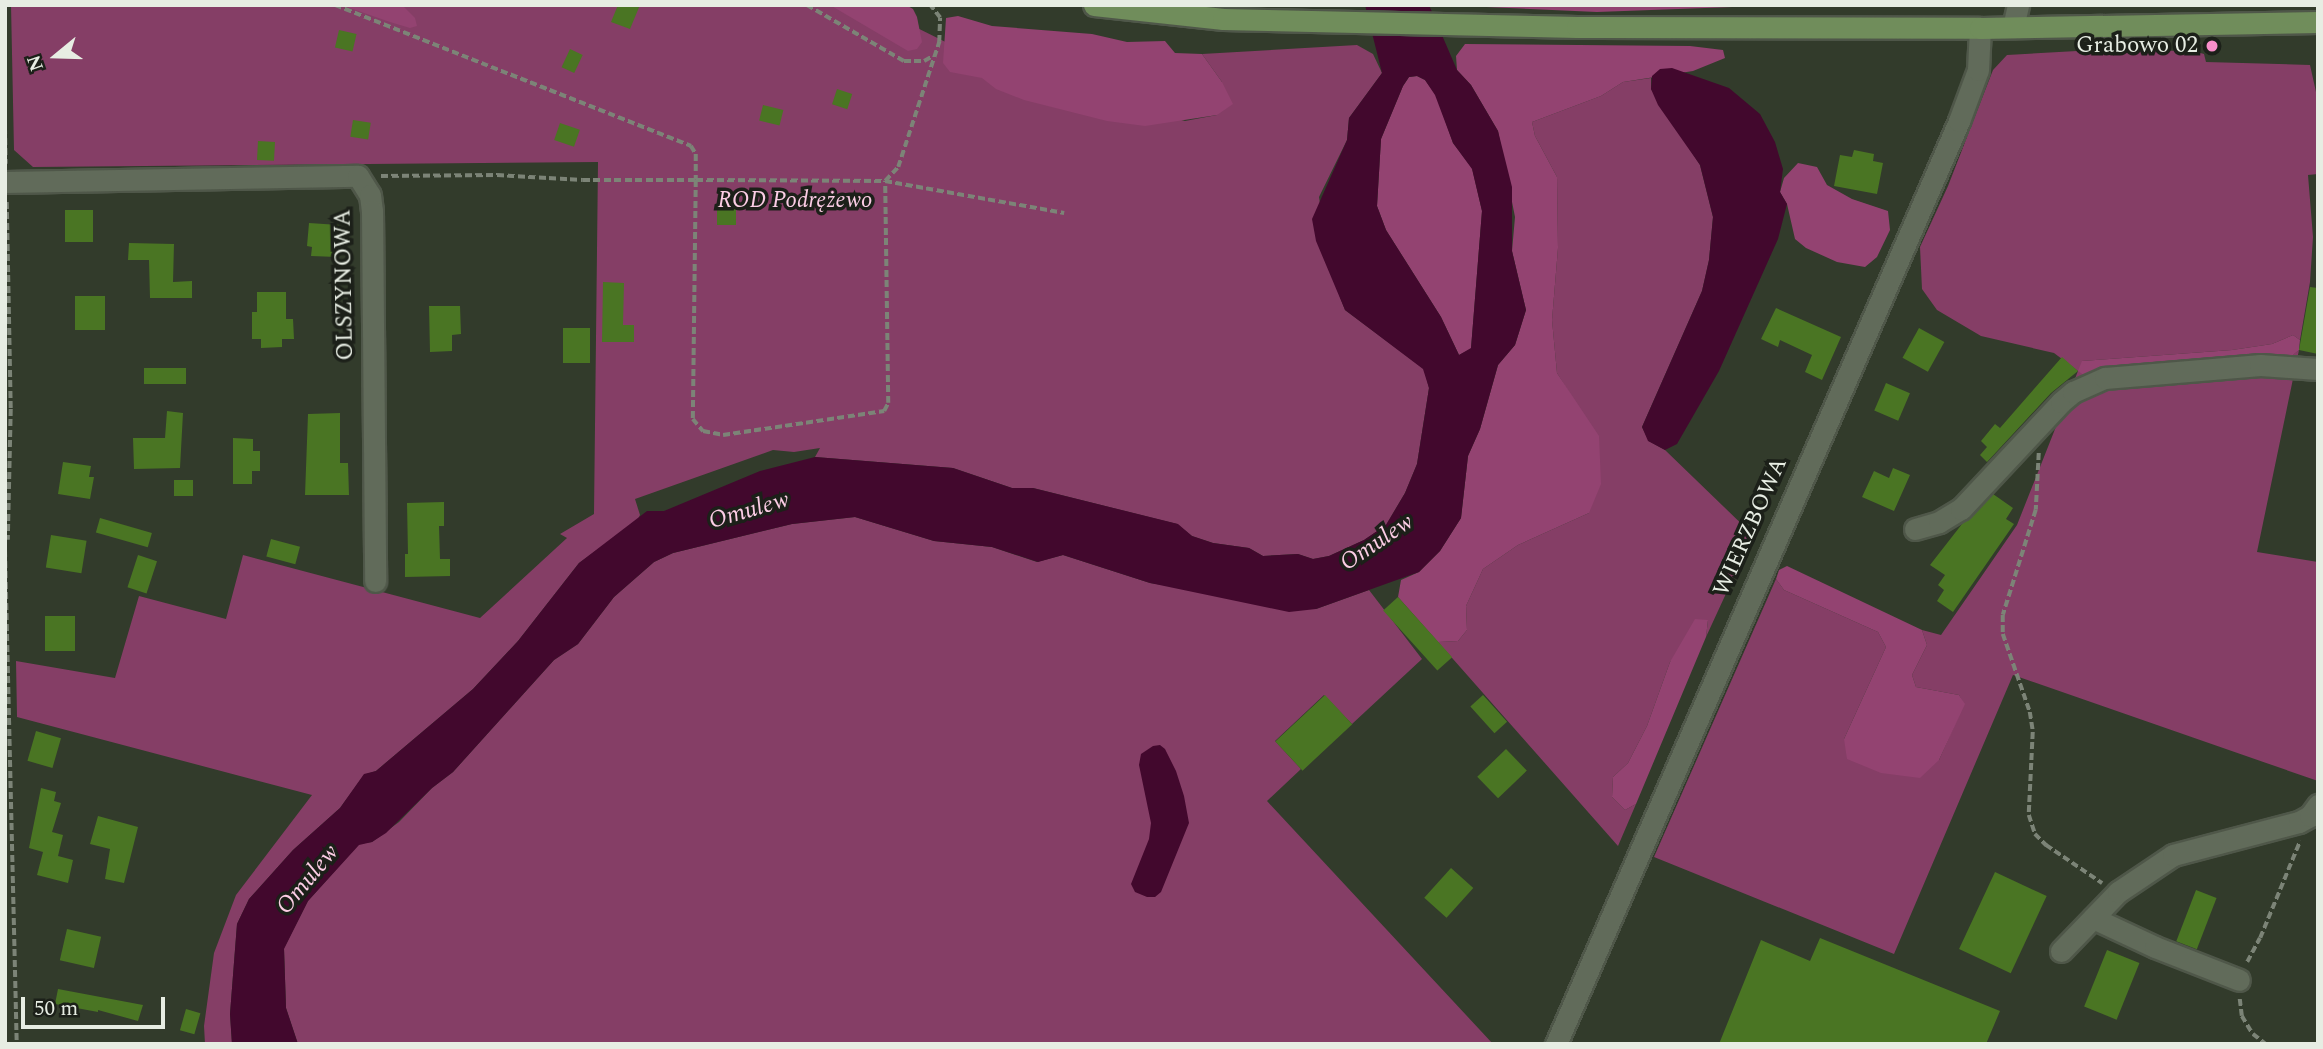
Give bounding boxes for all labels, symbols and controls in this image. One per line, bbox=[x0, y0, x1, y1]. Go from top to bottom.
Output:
north arrow bbox=[21, 21, 91, 91]
place label: Grabowo 02 bbox=[2076, 32, 2198, 60]
marker: Grabowo 02 bbox=[2204, 38, 2220, 54]
text: N bbox=[19, 51, 52, 75]
park label: ROD Podrężewo bbox=[718, 187, 872, 215]
street label: OLSZYNOWA bbox=[330, 209, 360, 361]
street label: WIERZBOWA bbox=[1708, 454, 1794, 600]
water label: Omulew bbox=[706, 486, 792, 536]
water label: Omulew bbox=[1335, 508, 1419, 578]
water label: Omulew bbox=[271, 839, 345, 921]
scale bar bbox=[24, 982, 168, 1026]
text: 50 m bbox=[34, 993, 78, 1025]

